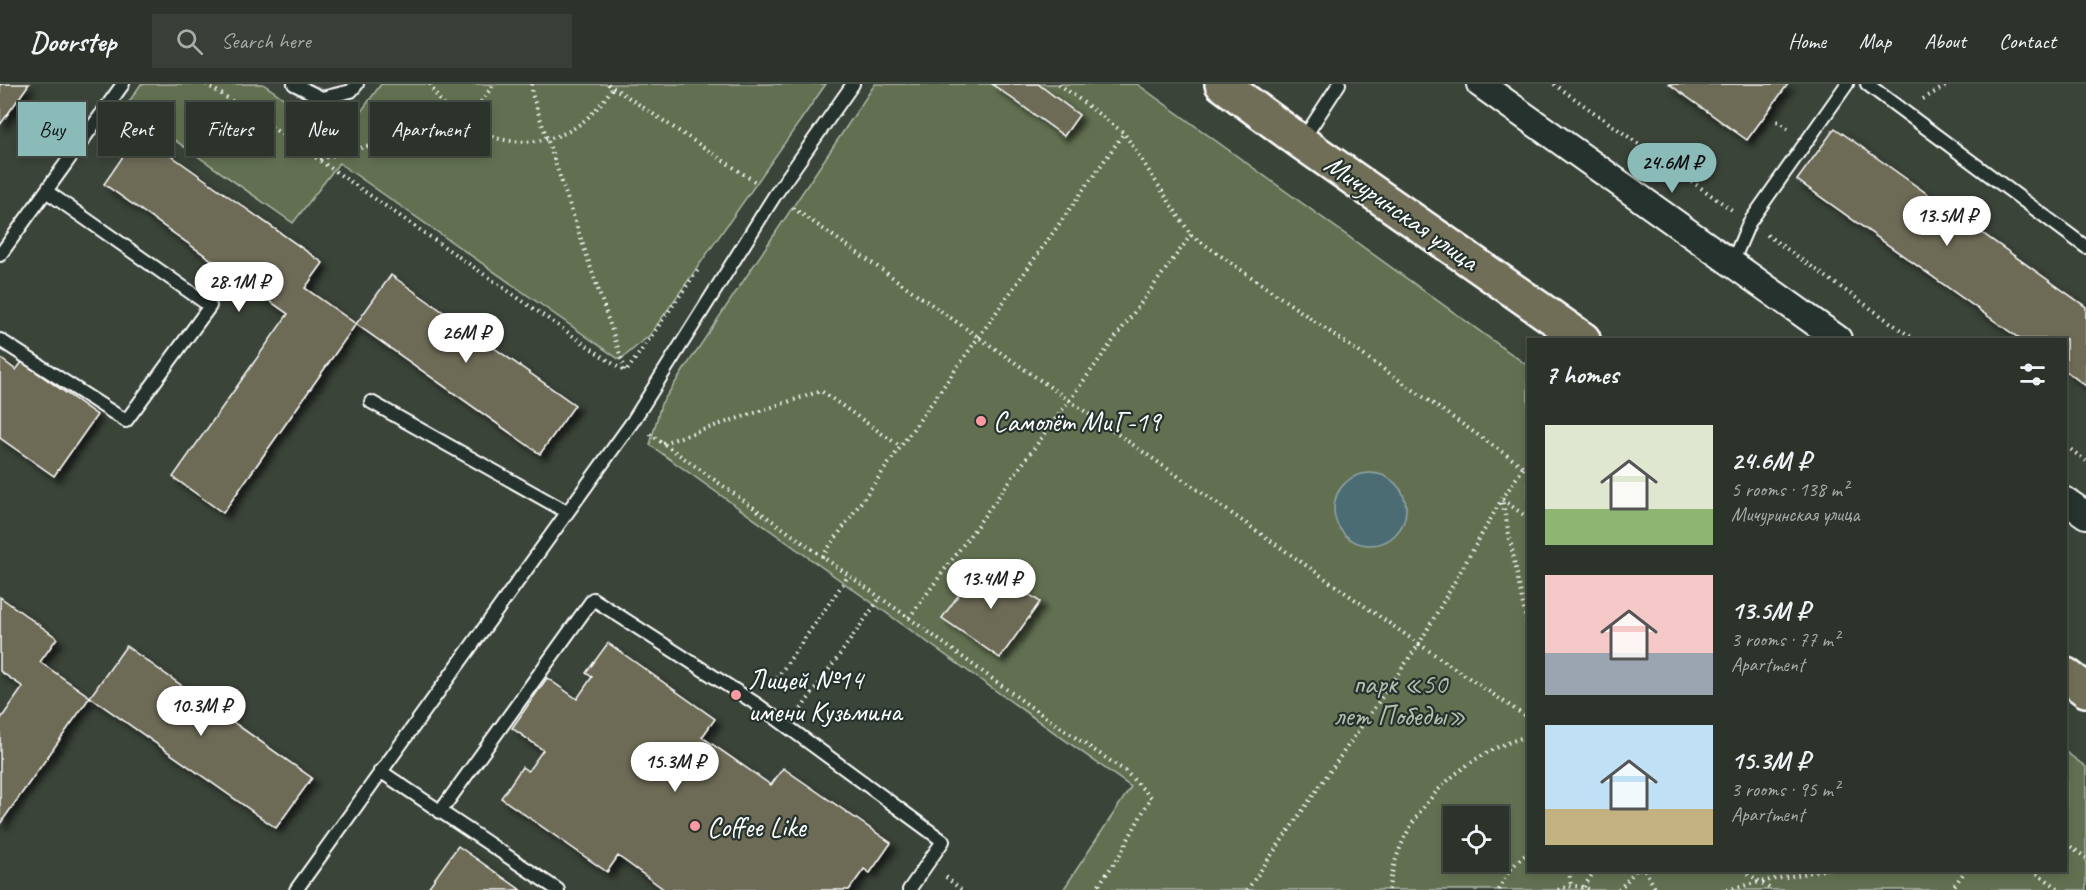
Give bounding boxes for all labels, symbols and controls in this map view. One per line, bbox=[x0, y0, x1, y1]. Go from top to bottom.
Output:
search box bbox=[152, 14, 572, 68]
text: Doorstep bbox=[30, 24, 116, 59]
icon: search bbox=[173, 25, 206, 58]
text: Search here bbox=[221, 27, 311, 55]
text: Home bbox=[1788, 28, 1826, 54]
text: Map bbox=[1859, 28, 1891, 54]
text: About bbox=[1924, 28, 1966, 54]
text: Contact bbox=[1999, 28, 2056, 54]
chip: Buy bbox=[18, 102, 86, 156]
chip: Rent bbox=[98, 102, 174, 156]
chip: Filters bbox=[186, 102, 274, 156]
chip: New bbox=[286, 102, 358, 156]
chip: Apartment bbox=[370, 102, 490, 156]
pin: 24.6M ₽ bbox=[1617, 143, 1727, 194]
street label: Мичуринская улица bbox=[1318, 146, 1487, 279]
text: 24.6M ₽ bbox=[1641, 150, 1703, 175]
pin: 13.5M ₽ bbox=[1892, 196, 2002, 247]
text: 13.5M ₽ bbox=[1917, 203, 1977, 228]
pin: 28.1M ₽ bbox=[184, 262, 294, 313]
text: 28.1M ₽ bbox=[209, 269, 269, 294]
pin: 26M ₽ bbox=[424, 313, 508, 364]
text: 26M ₽ bbox=[442, 320, 490, 345]
text: 7 homes bbox=[1545, 358, 1618, 391]
icon: filters bbox=[2016, 358, 2049, 391]
place label: Самолёт МиГ-19 bbox=[993, 404, 1163, 439]
marker: Самолёт МиГ-19 bbox=[974, 414, 988, 428]
text: 24.6M ₽ bbox=[1731, 444, 1810, 477]
icon: home bbox=[1593, 449, 1665, 521]
text: 5 rooms · 138 m² bbox=[1731, 477, 1848, 502]
text: Мичуринская улица bbox=[1731, 502, 1860, 527]
pin: 13.4M ₽ bbox=[936, 559, 1046, 610]
text: 13.4M ₽ bbox=[961, 566, 1021, 591]
text: 13.5M ₽ bbox=[1731, 594, 1810, 627]
icon: home bbox=[1593, 599, 1665, 671]
text: 3 rooms · 77 m² bbox=[1731, 627, 1839, 652]
text: Apartment bbox=[1731, 652, 1804, 677]
place label: Лицей №14 имени Кузьмина bbox=[748, 662, 904, 729]
park label: парк «50 лет Победы» bbox=[1334, 666, 1466, 733]
pin: 10.3M ₽ bbox=[146, 686, 256, 737]
marker: Лицей №14 имени Кузьмина bbox=[729, 688, 743, 702]
text: 10.3M ₽ bbox=[171, 693, 231, 718]
pin: 15.3M ₽ bbox=[620, 742, 730, 793]
text: 15.3M ₽ bbox=[1731, 744, 1810, 777]
text: 15.3M ₽ bbox=[645, 749, 705, 774]
icon: home bbox=[1593, 749, 1665, 821]
text: 3 rooms · 95 m² bbox=[1731, 777, 1839, 802]
text: Apartment bbox=[1731, 802, 1804, 827]
map controls bbox=[1443, 806, 1509, 872]
button: locate bbox=[1443, 806, 1509, 872]
place label: Coffee Like bbox=[707, 809, 807, 844]
marker: Coffee Like bbox=[688, 819, 702, 833]

